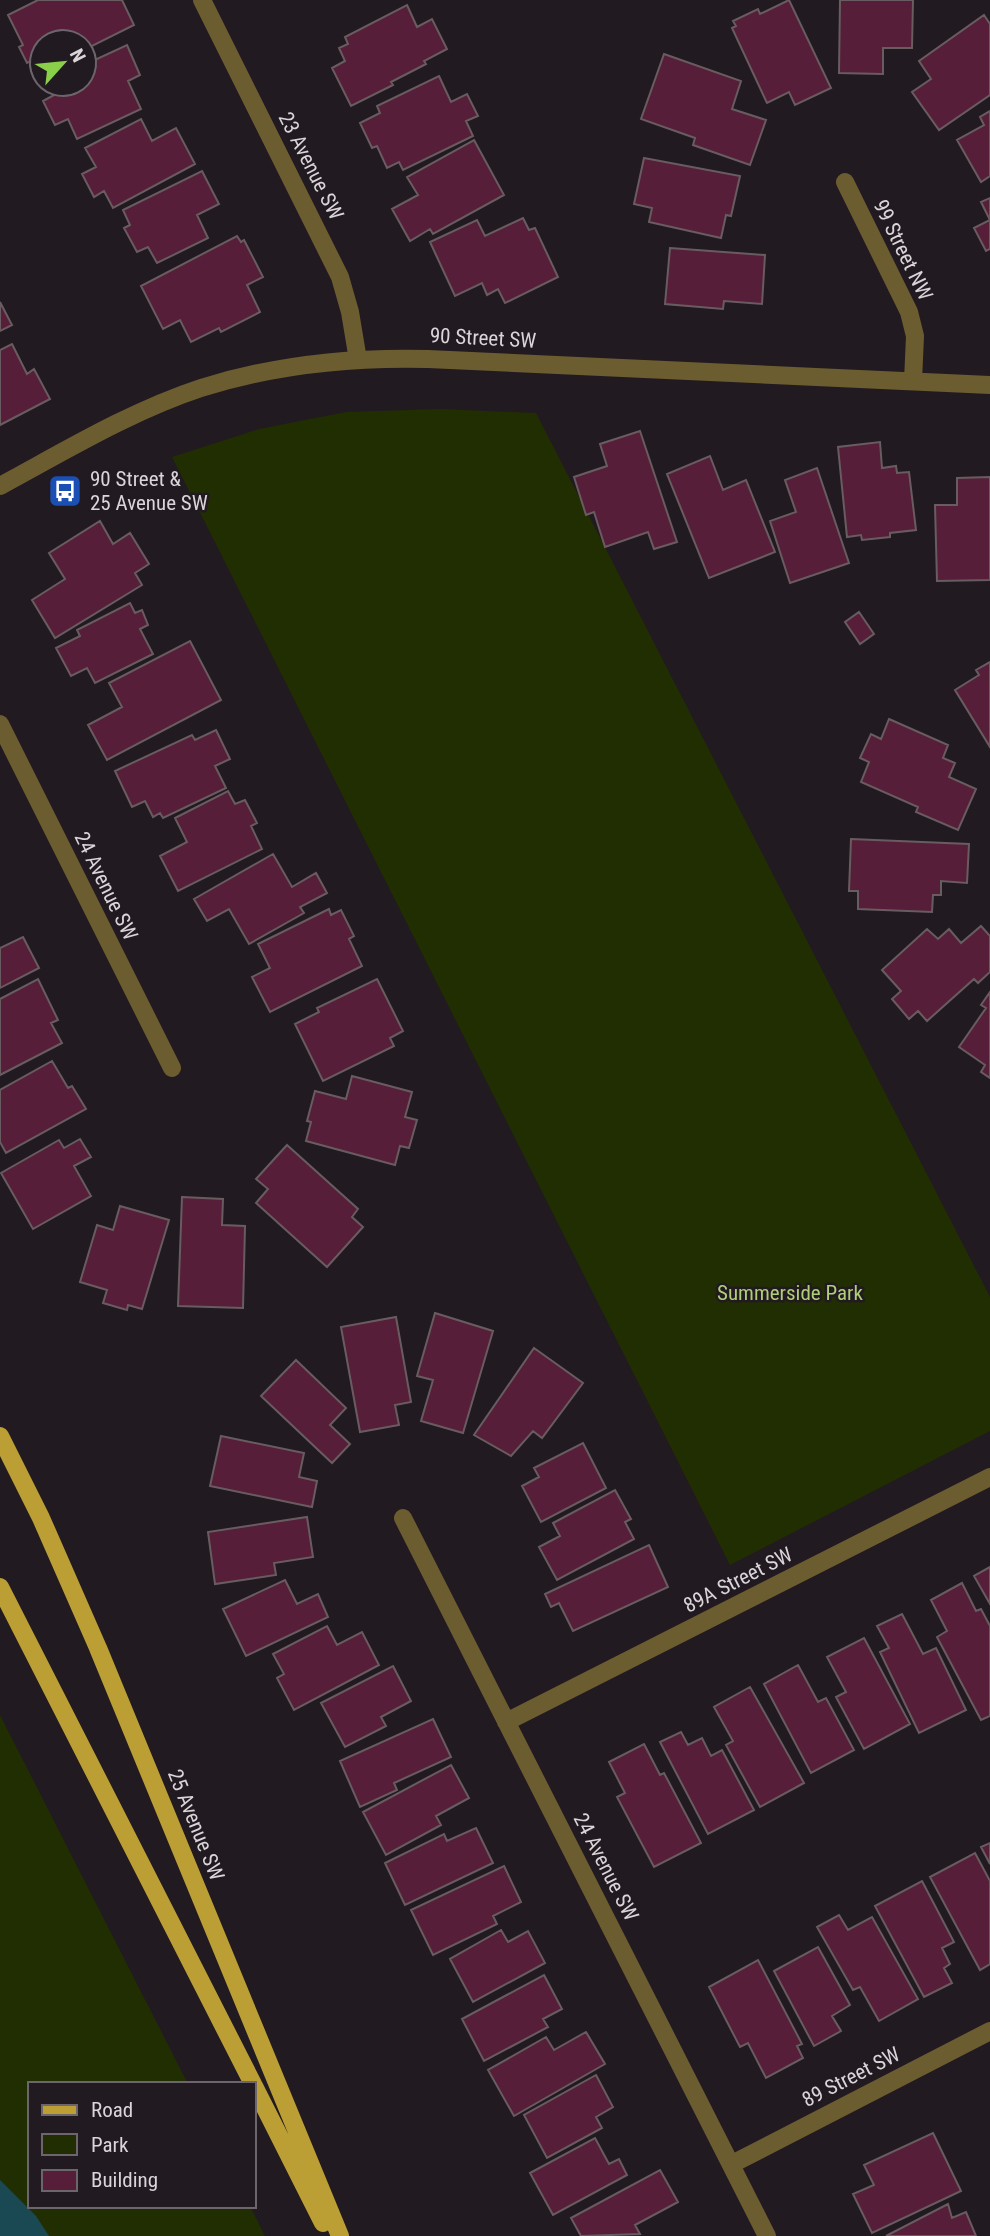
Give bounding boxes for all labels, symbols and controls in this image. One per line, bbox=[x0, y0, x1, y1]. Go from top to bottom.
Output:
north arrow bbox=[28, 28, 98, 98]
text: N bbox=[65, 45, 91, 66]
street label: 23 Avenue SW bbox=[274, 108, 348, 224]
street label: 99 Street NW bbox=[868, 196, 938, 304]
street label: 90 Street SW bbox=[429, 323, 537, 353]
place label: 90 Street & 25 Avenue SW bbox=[90, 467, 208, 515]
bus stop icon: 90 Street & 25 Avenue SW bbox=[46, 472, 84, 510]
street label: 24 Avenue SW bbox=[69, 828, 143, 944]
park label: Summerside Park bbox=[717, 1281, 863, 1305]
street label: 89A Street SW bbox=[680, 1542, 796, 1618]
street label: 25 Avenue SW bbox=[163, 1766, 229, 1884]
street label: 24 Avenue SW bbox=[569, 1809, 643, 1925]
street label: 89 Street SW bbox=[798, 2042, 904, 2112]
legend bbox=[28, 2082, 256, 2208]
text: Road bbox=[91, 2098, 133, 2122]
text: Park bbox=[91, 2133, 129, 2157]
text: Building bbox=[91, 2168, 158, 2192]

